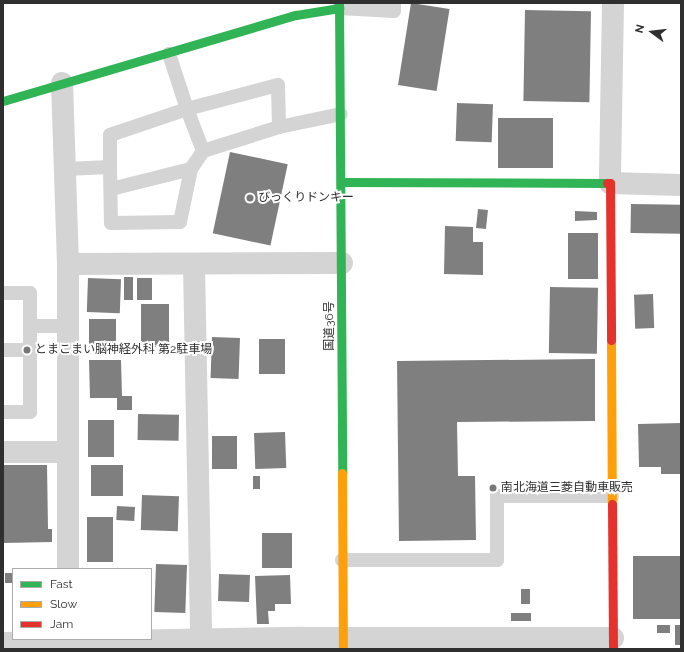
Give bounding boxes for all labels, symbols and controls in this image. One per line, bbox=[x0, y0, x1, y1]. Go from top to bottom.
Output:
north arrow bbox=[632, 12, 672, 52]
text: N bbox=[633, 23, 647, 35]
place label: びっくりドンキー bbox=[258, 191, 354, 205]
marker: びっくりドンキー bbox=[245, 193, 255, 203]
street label: 国道36号 bbox=[323, 301, 337, 351]
place label: とまこまい脳神経外科 第2駐車場 bbox=[35, 343, 212, 357]
marker: とまこまい脳神経外科 第2駐車場 bbox=[22, 345, 32, 355]
place label: 南北海道三菱自動車販売 bbox=[501, 481, 633, 495]
marker: 南北海道三菱自動車販売 bbox=[488, 483, 498, 493]
legend bbox=[12, 568, 152, 640]
text: Fast bbox=[50, 577, 73, 591]
text: Slow bbox=[50, 597, 77, 611]
text: Jam bbox=[50, 617, 73, 631]

